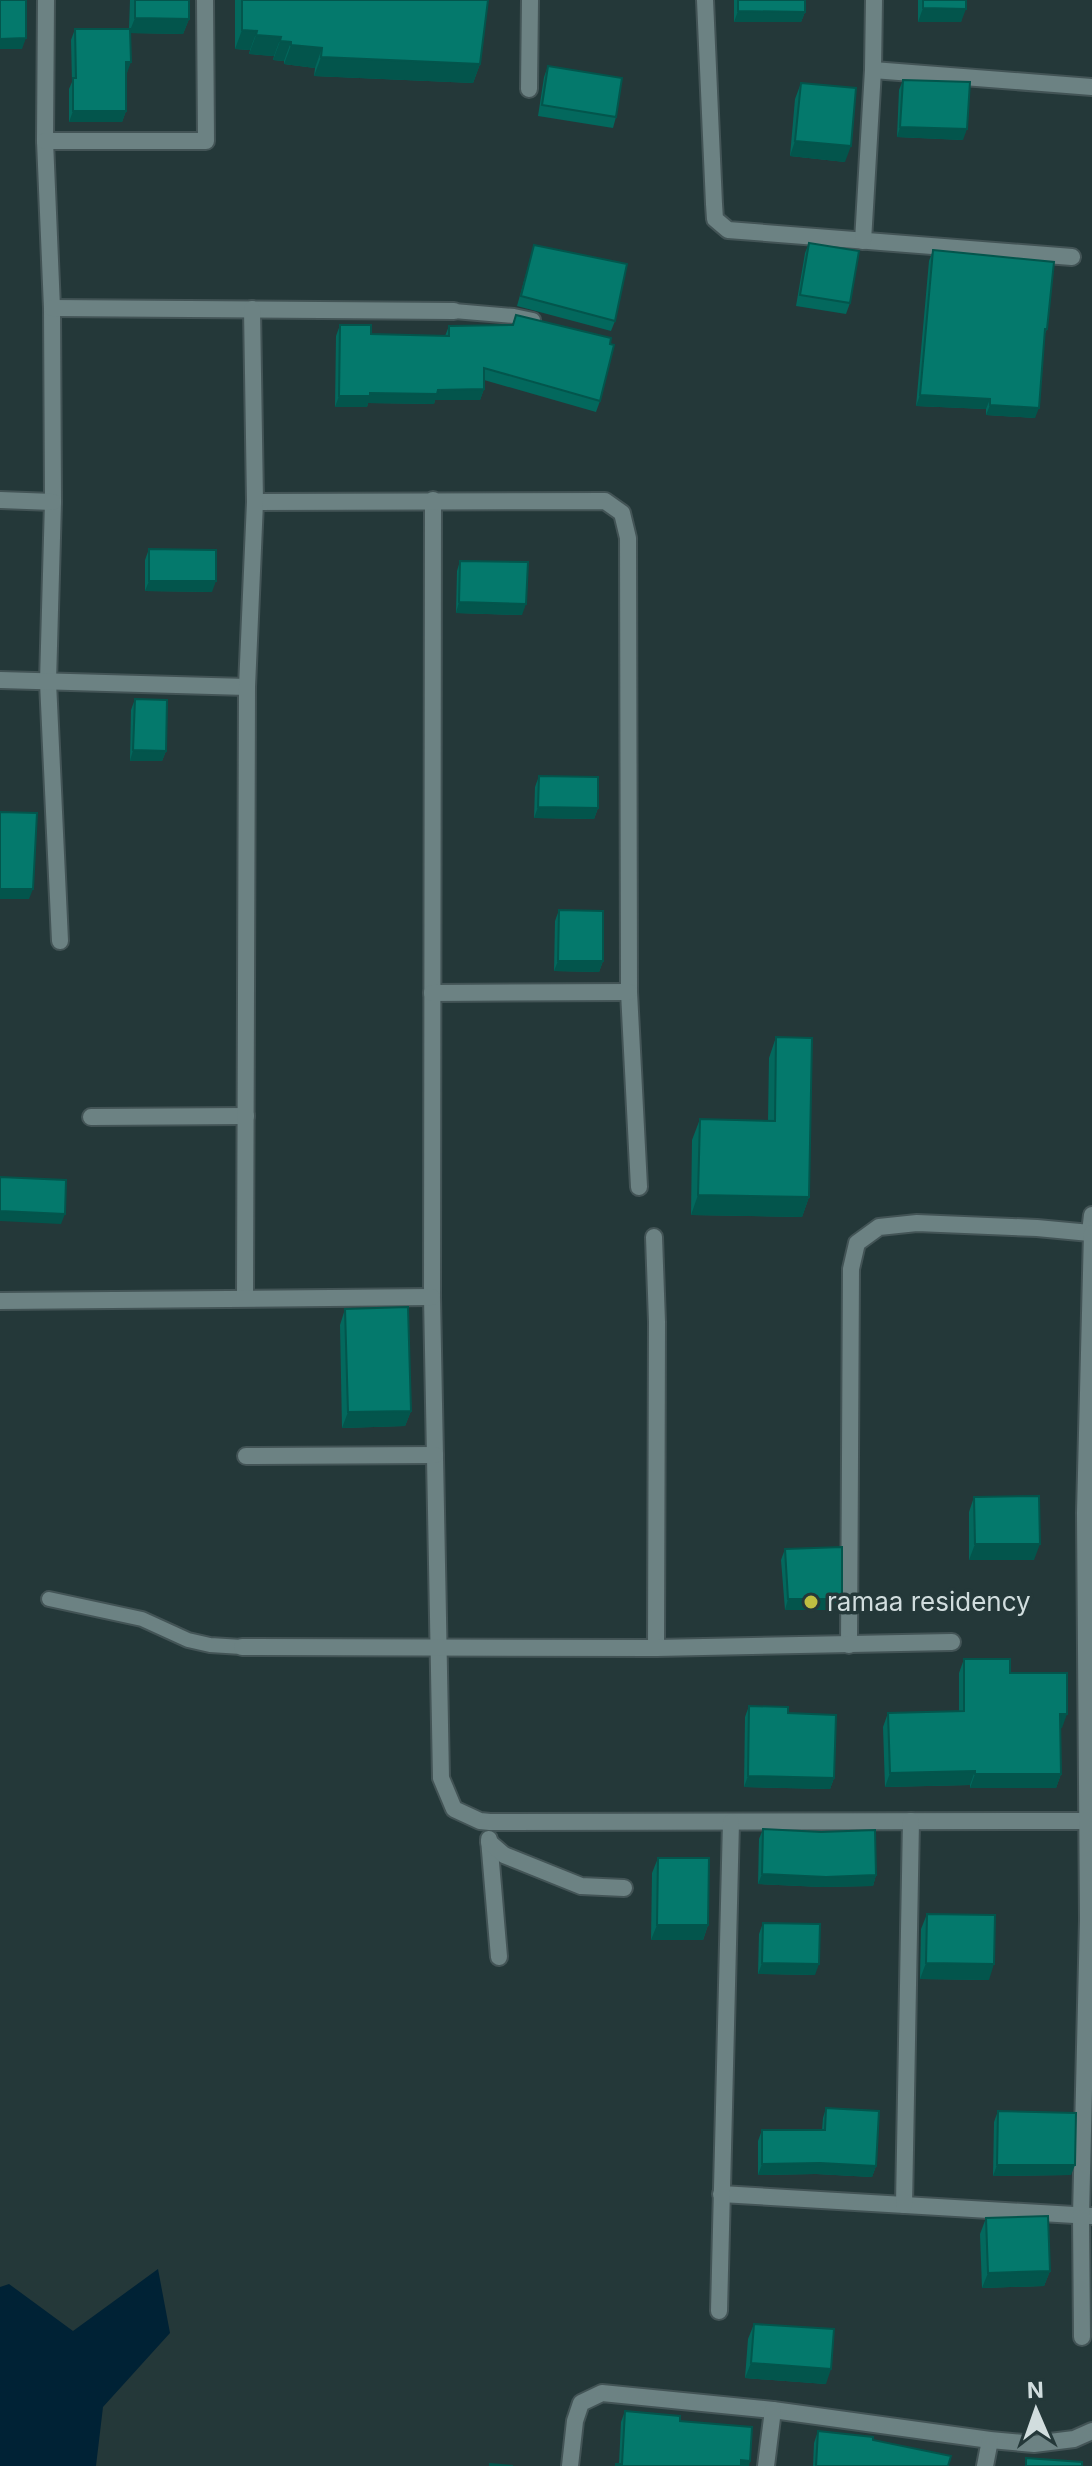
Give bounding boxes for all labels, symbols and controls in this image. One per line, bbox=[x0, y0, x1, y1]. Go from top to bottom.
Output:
place label: ramaa residency bbox=[827, 1586, 1031, 1617]
marker: ramaa residency bbox=[802, 1593, 820, 1611]
north arrow bbox=[996, 2370, 1076, 2450]
text: N bbox=[1026, 2377, 1044, 2403]

